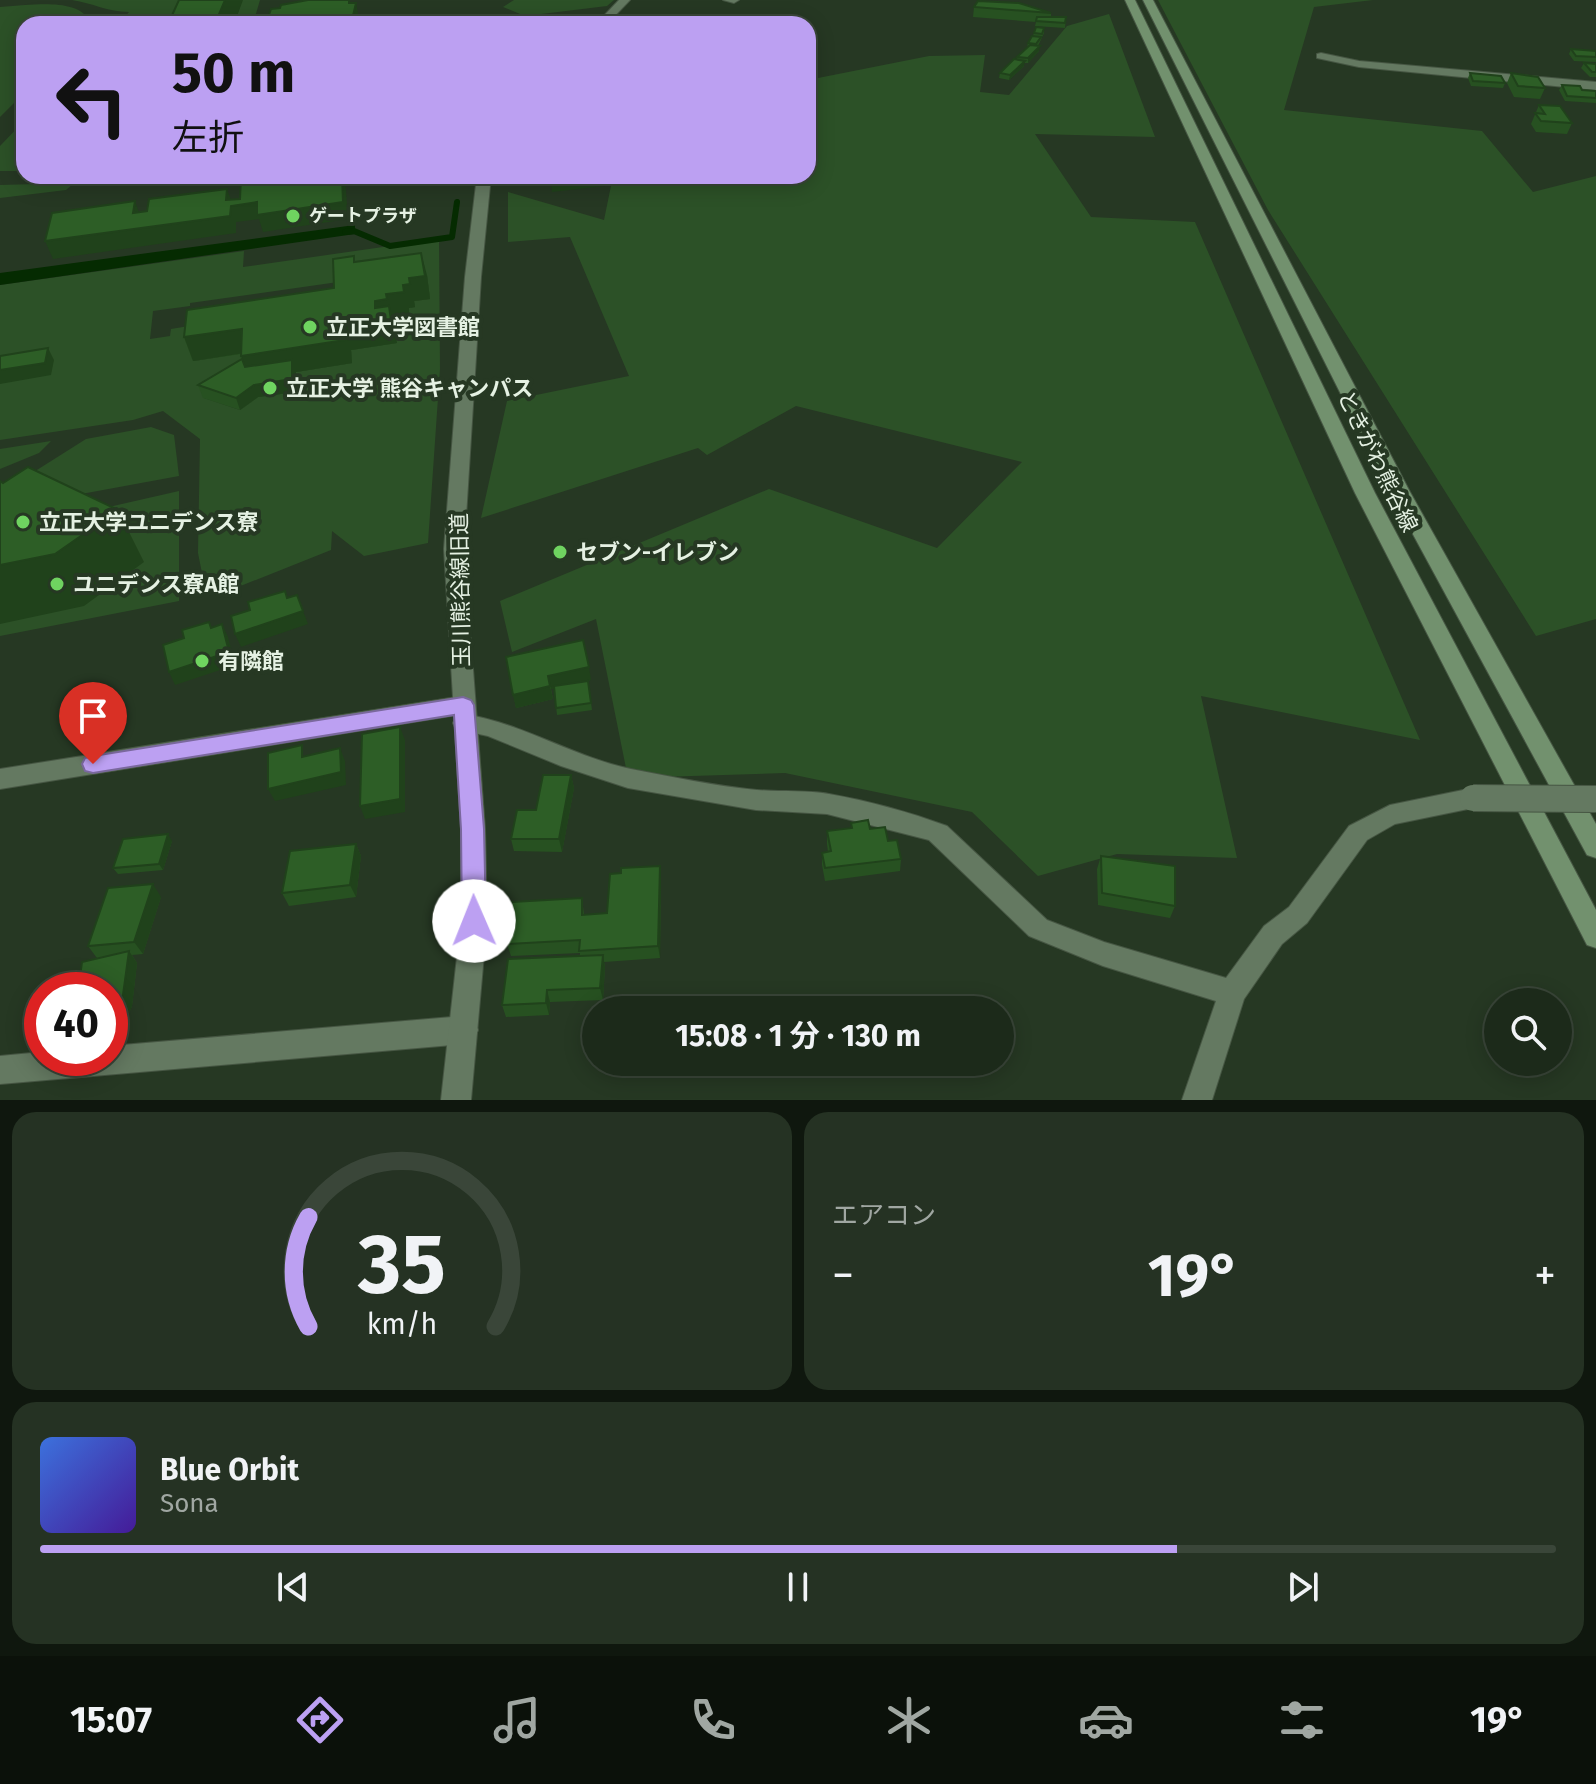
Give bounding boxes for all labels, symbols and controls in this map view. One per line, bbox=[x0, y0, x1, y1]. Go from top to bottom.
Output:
text: 50 m bbox=[172, 40, 295, 107]
icon: left bbox=[40, 48, 144, 152]
text: 左折 bbox=[172, 116, 244, 160]
place label: ゲートプラザ bbox=[309, 205, 417, 227]
marker: ゲートプラザ bbox=[284, 207, 302, 225]
place label: 立正大学図書館 bbox=[326, 314, 480, 341]
marker: 立正大学図書館 bbox=[301, 318, 319, 336]
place label: 立正大学 熊谷キャンパス bbox=[286, 375, 533, 402]
marker: 立正大学 熊谷キャンパス bbox=[261, 379, 279, 397]
street label: ときがわ熊谷線 bbox=[1332, 386, 1423, 536]
place label: 立正大学ユニデンス寮 bbox=[39, 509, 259, 536]
marker: 立正大学ユニデンス寮 bbox=[14, 513, 32, 531]
street label: 玉川熊谷線旧道 bbox=[446, 513, 475, 667]
place label: セブン-イレブン bbox=[576, 539, 739, 566]
marker: セブン-イレブン bbox=[551, 543, 569, 561]
place label: ユニデンス寮A館 bbox=[73, 571, 240, 598]
marker: ユニデンス寮A館 bbox=[48, 575, 66, 593]
place label: 有隣館 bbox=[218, 648, 284, 675]
marker: 有隣館 bbox=[193, 652, 211, 670]
pin bbox=[59, 682, 127, 764]
icon: arrive bbox=[71, 694, 115, 738]
position arrow bbox=[432, 879, 516, 963]
speed limit sign: 40 bbox=[24, 972, 128, 1076]
map controls bbox=[1484, 988, 1572, 1076]
button: search bbox=[1484, 988, 1572, 1076]
text: 15:08 · 1 分 · 130 m bbox=[675, 1018, 921, 1054]
text: エアコン bbox=[832, 1200, 936, 1231]
text: 35 bbox=[357, 1215, 446, 1315]
text: 19° bbox=[1148, 1240, 1240, 1312]
text: − bbox=[832, 1249, 854, 1302]
text: + bbox=[1534, 1249, 1556, 1302]
text: km/h bbox=[367, 1307, 437, 1342]
text: Blue Orbit bbox=[160, 1452, 299, 1488]
text: Sona bbox=[160, 1488, 219, 1519]
icon: previous bbox=[271, 1565, 315, 1609]
icon: pause bbox=[776, 1565, 820, 1609]
icon: next bbox=[1281, 1565, 1325, 1609]
icon: directions bbox=[292, 1692, 348, 1748]
icon: music bbox=[489, 1692, 545, 1748]
icon: phone bbox=[685, 1692, 741, 1748]
icon: climate bbox=[881, 1692, 937, 1748]
icon: car bbox=[1078, 1692, 1134, 1748]
icon: filters bbox=[1274, 1692, 1330, 1748]
text: 15:07 bbox=[70, 1698, 152, 1742]
text: 19° bbox=[1470, 1698, 1526, 1742]

